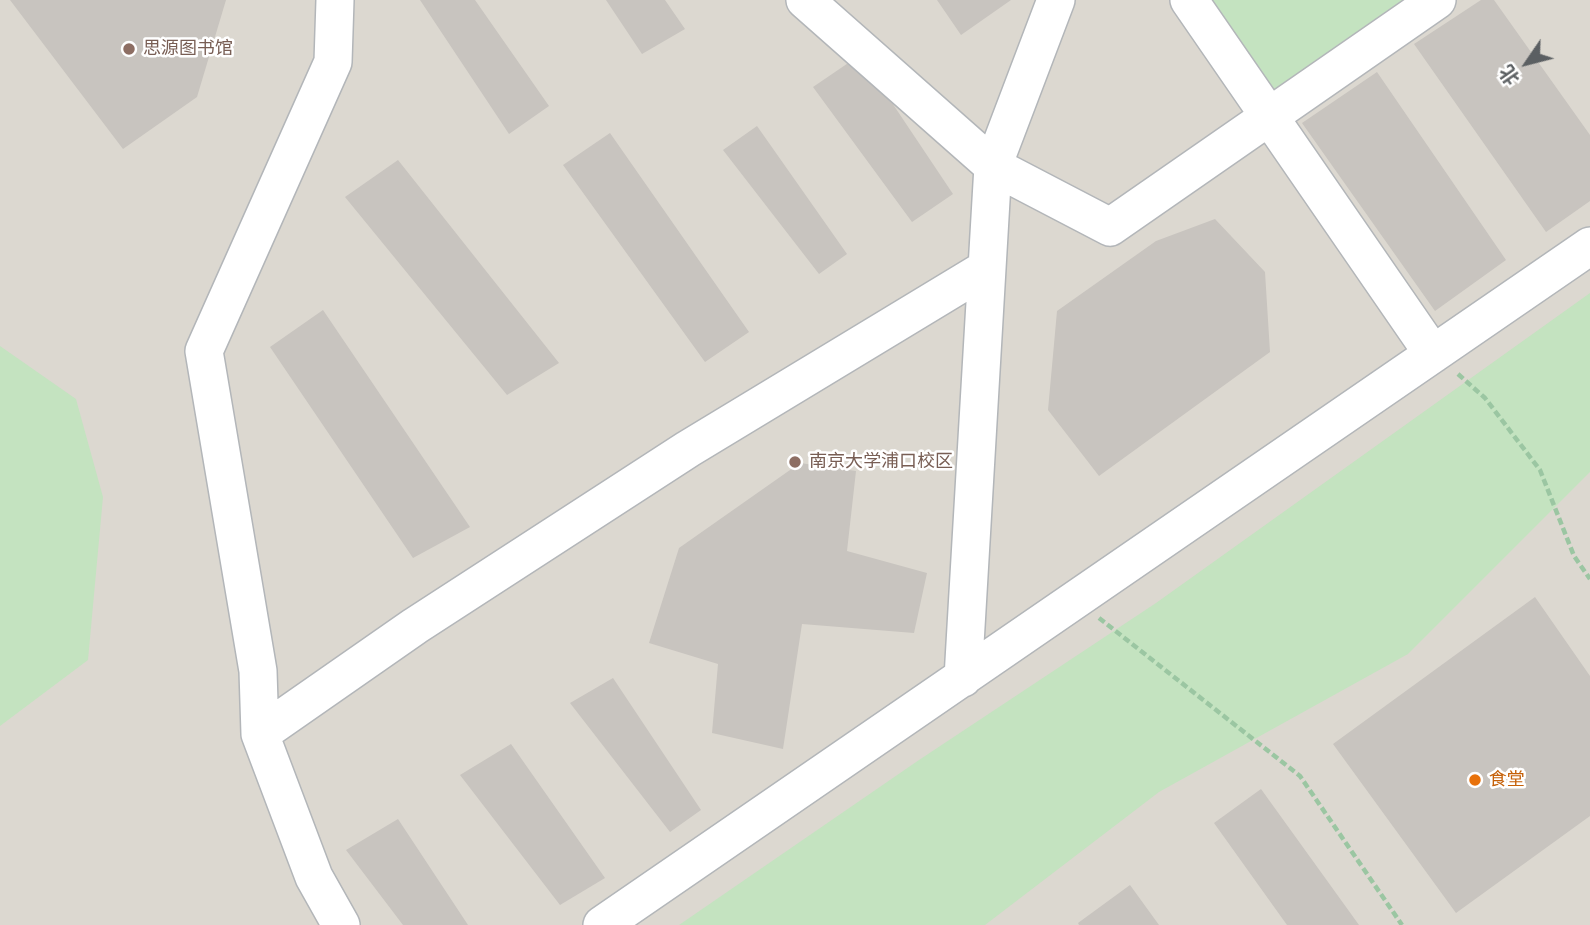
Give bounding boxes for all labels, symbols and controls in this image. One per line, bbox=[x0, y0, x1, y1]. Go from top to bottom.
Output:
north arrow bbox=[1492, 28, 1562, 98]
place label: 思源图书馆 bbox=[143, 38, 233, 60]
marker: 思源图书馆 bbox=[121, 41, 137, 57]
text: 北 bbox=[1495, 61, 1524, 90]
place label: 南京大学浦口校区 bbox=[809, 451, 953, 473]
marker: 南京大学浦口校区 bbox=[787, 454, 803, 470]
place label: 食堂 bbox=[1489, 769, 1525, 791]
marker: 食堂 bbox=[1467, 772, 1483, 788]

